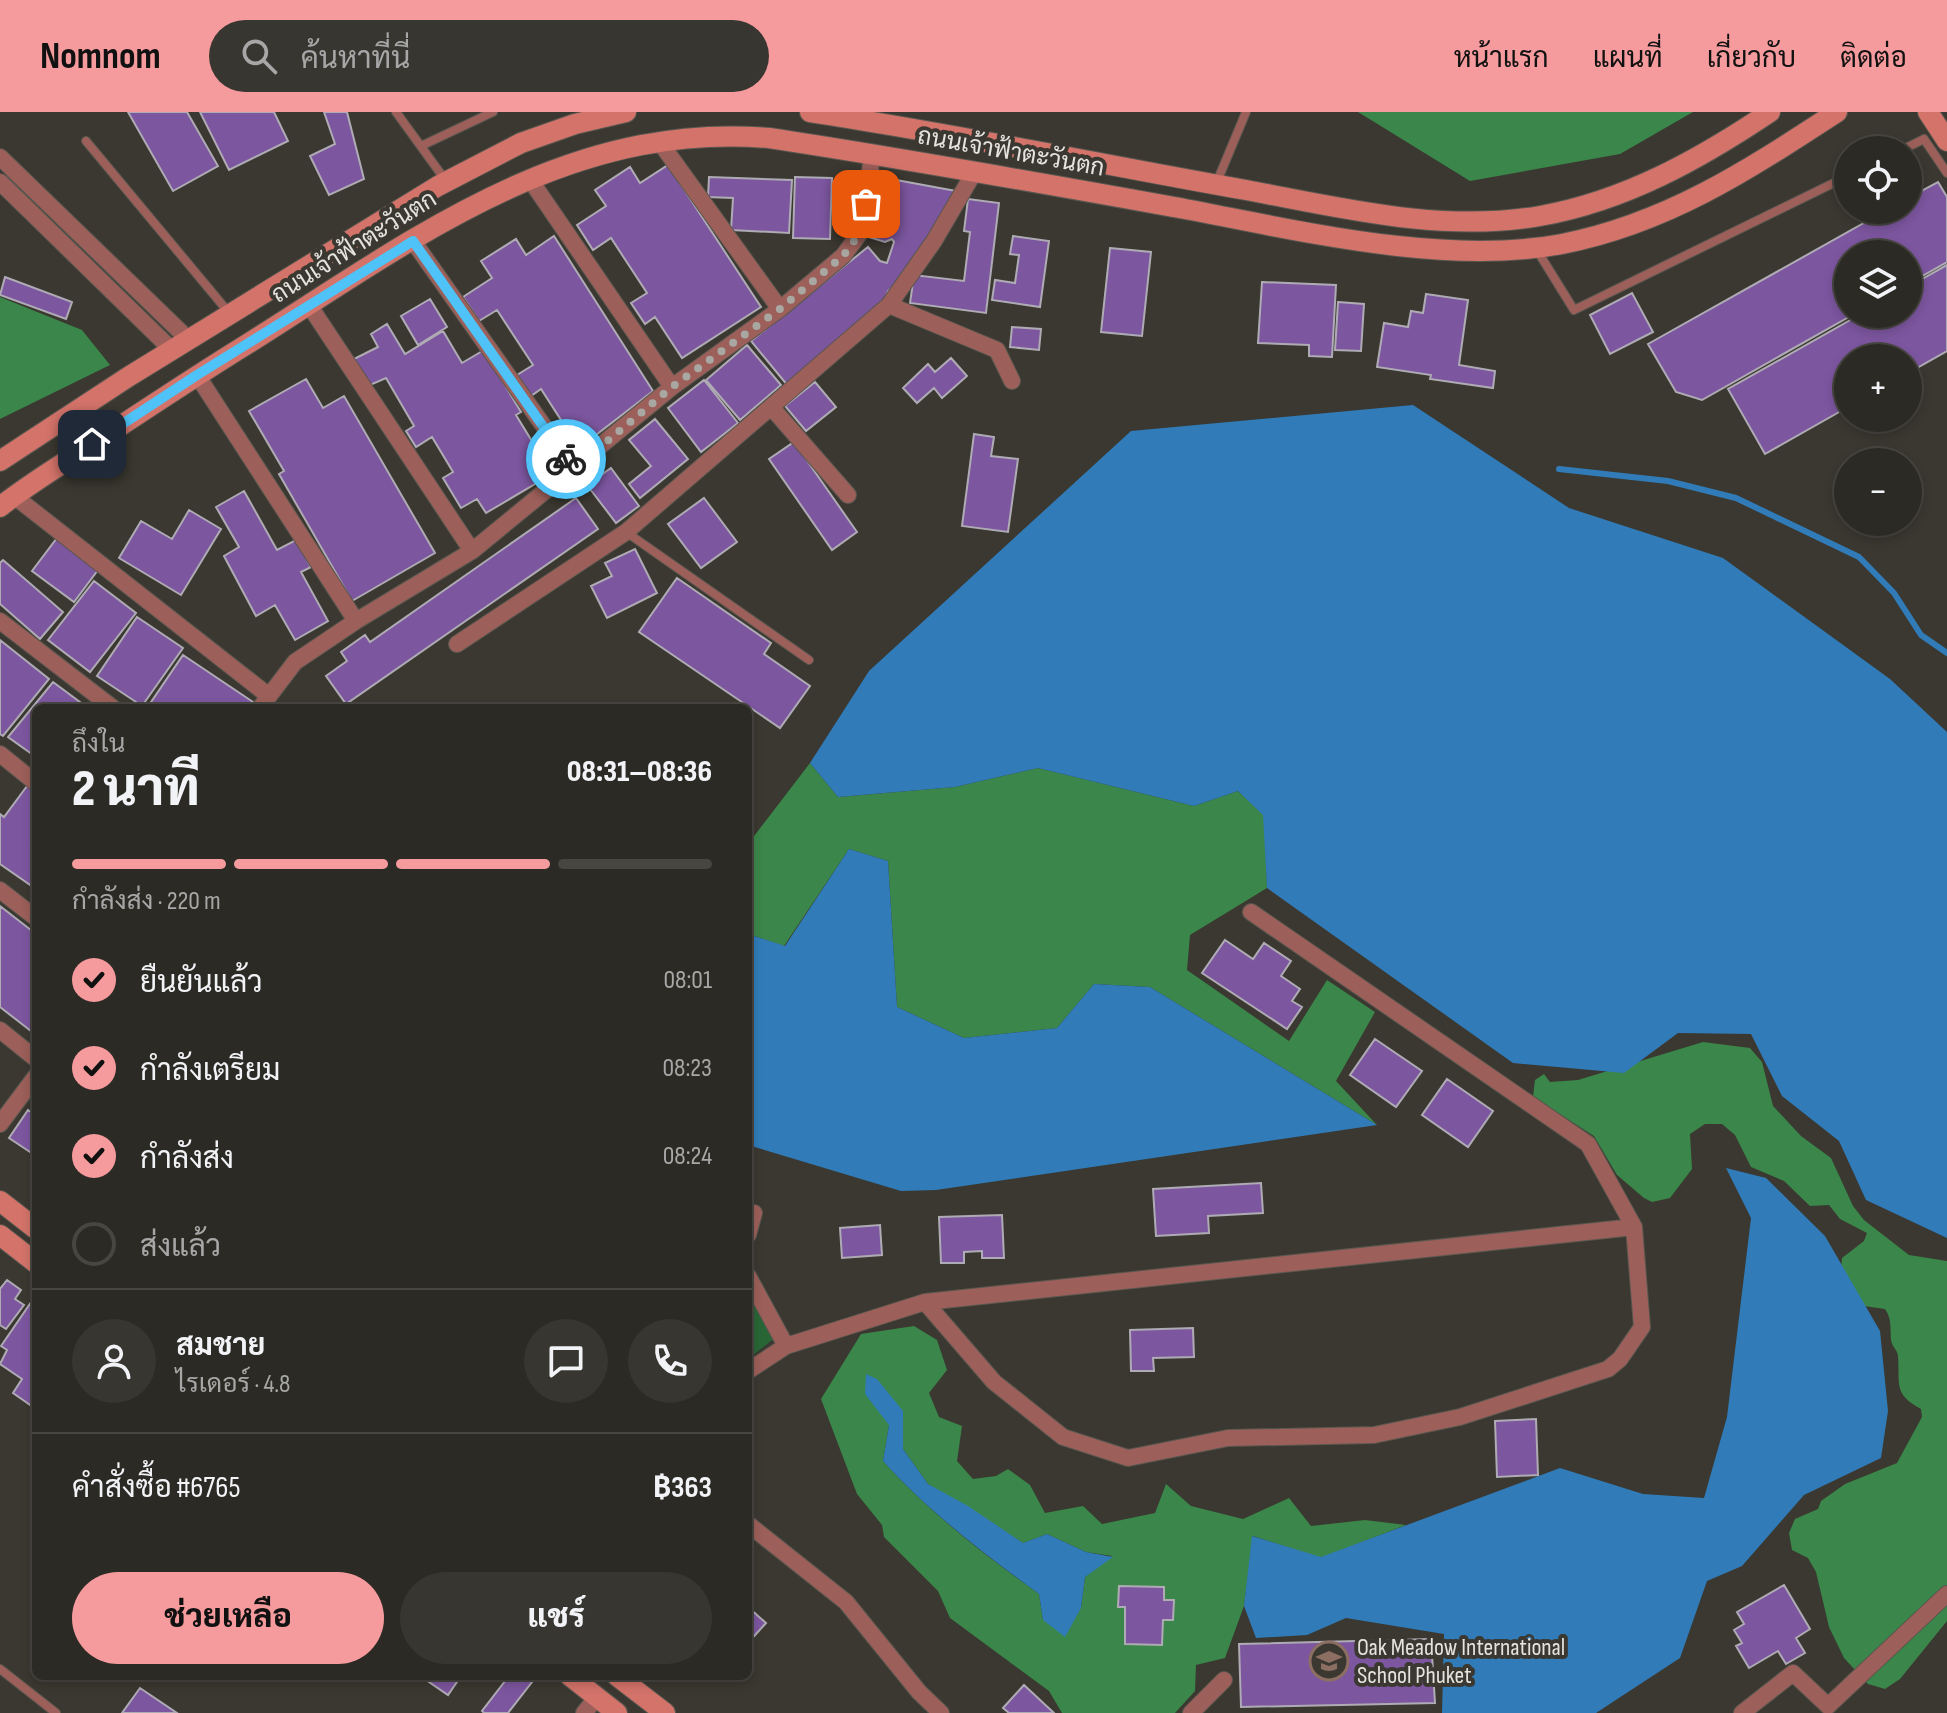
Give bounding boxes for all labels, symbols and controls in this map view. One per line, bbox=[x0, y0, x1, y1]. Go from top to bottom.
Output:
search box bbox=[209, 20, 769, 92]
text: Nomnom bbox=[40, 34, 161, 79]
icon: search bbox=[237, 34, 281, 78]
text: ค้นหาที่นี่ bbox=[301, 41, 410, 77]
text: หน้าแรก bbox=[1454, 42, 1549, 75]
text: แผนที่ bbox=[1593, 42, 1663, 75]
text: เกี่ยวกับ bbox=[1707, 42, 1796, 75]
text: ติดต่อ bbox=[1840, 42, 1907, 75]
street label: ถนนเจ้าฟ้าตะวันตก bbox=[915, 120, 1107, 183]
map controls bbox=[1834, 136, 1922, 536]
button: locate bbox=[1834, 136, 1922, 224]
pin bbox=[832, 170, 900, 238]
icon: bag bbox=[844, 182, 888, 226]
street label: ถนนเจ้าฟ้าตะวันตก bbox=[266, 184, 442, 309]
button: layers bbox=[1834, 240, 1922, 328]
button: + bbox=[1834, 344, 1922, 432]
pin bbox=[58, 410, 126, 478]
courier bbox=[526, 419, 606, 499]
icon: home bbox=[70, 422, 114, 466]
icon: bike bbox=[544, 437, 588, 481]
button: − bbox=[1834, 448, 1922, 536]
text: ถึงใน bbox=[72, 729, 125, 760]
text: 08:31–08:36 bbox=[567, 754, 712, 790]
text: 2 นาที bbox=[72, 758, 200, 821]
text: กำลังส่ง · 220 m bbox=[72, 886, 221, 917]
icon: check bbox=[72, 958, 116, 1002]
text: ยืนยันแล้ว bbox=[140, 965, 263, 1001]
text: 08:01 bbox=[663, 965, 712, 996]
icon: check bbox=[72, 1046, 116, 1090]
text: กำลังเตรียม bbox=[140, 1053, 280, 1089]
text: 08:23 bbox=[662, 1053, 712, 1084]
icon: check bbox=[72, 1134, 116, 1178]
text: กำลังส่ง bbox=[140, 1141, 234, 1177]
text: 08:24 bbox=[663, 1141, 712, 1172]
text: ส่งแล้ว bbox=[140, 1229, 221, 1265]
button: person bbox=[72, 1319, 156, 1403]
button: chat bbox=[524, 1319, 608, 1403]
button: phone bbox=[628, 1319, 712, 1403]
text: สมชาย bbox=[176, 1328, 265, 1364]
text: ไรเดอร์ · 4.8 bbox=[176, 1369, 291, 1400]
text: คำสั่งซื้อ #6765 bbox=[72, 1470, 240, 1506]
text: ฿363 bbox=[653, 1470, 712, 1506]
button: ช่วยเหลือ bbox=[72, 1572, 384, 1664]
button: แชร์ bbox=[400, 1572, 712, 1664]
place label: Oak Meadow International School Phuket bbox=[1357, 1633, 1565, 1690]
school or university icon: Oak Meadow International School Phuket bbox=[1308, 1640, 1350, 1682]

